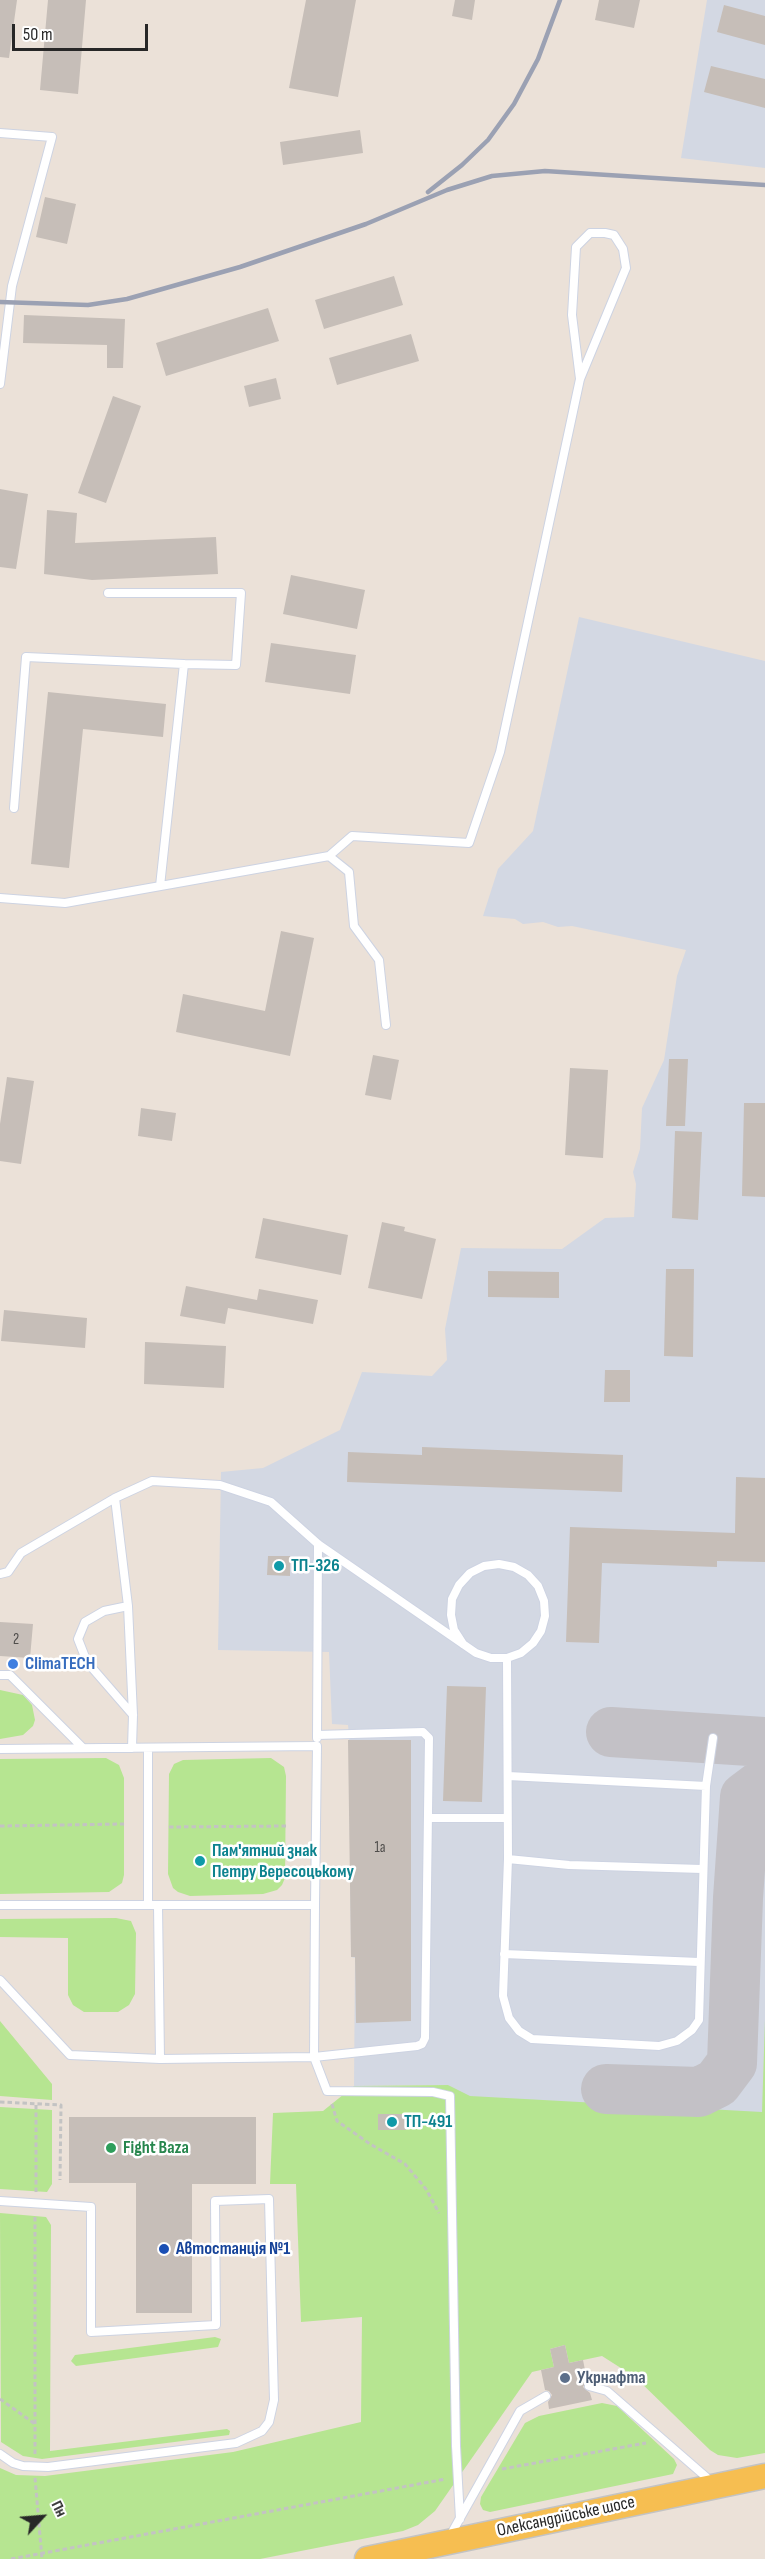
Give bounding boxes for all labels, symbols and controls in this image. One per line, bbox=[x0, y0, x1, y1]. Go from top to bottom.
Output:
scale bar bbox=[15, 12, 152, 50]
text: 50 m bbox=[23, 24, 53, 45]
place label: ТП-326 bbox=[291, 1555, 340, 1577]
marker: ТП-326 bbox=[272, 1559, 286, 1573]
house number: 2 bbox=[13, 1631, 19, 1649]
place label: ClimaTECH bbox=[25, 1653, 95, 1675]
marker: ClimaTECH bbox=[6, 1657, 20, 1671]
house number: 1а bbox=[374, 1839, 386, 1857]
place label: Пам'ятний знак Петру Вересоцькому bbox=[212, 1840, 354, 1882]
marker: Пам'ятний знак Петру Вересоцькому bbox=[193, 1854, 207, 1868]
place label: ТП-491 bbox=[404, 2111, 452, 2133]
marker: ТП-491 bbox=[385, 2115, 399, 2129]
place label: Fight Baza bbox=[123, 2137, 189, 2159]
marker: Fight Baza bbox=[104, 2141, 118, 2155]
place label: Автостанція №1 bbox=[176, 2238, 290, 2260]
marker: Автостанція №1 bbox=[157, 2242, 171, 2256]
place label: Укрнафта bbox=[577, 2367, 646, 2389]
marker: Укрнафта bbox=[558, 2371, 572, 2385]
north arrow bbox=[12, 2487, 72, 2547]
street label: Олександрійське шосе bbox=[495, 2492, 637, 2542]
text: Пн bbox=[47, 2498, 71, 2520]

